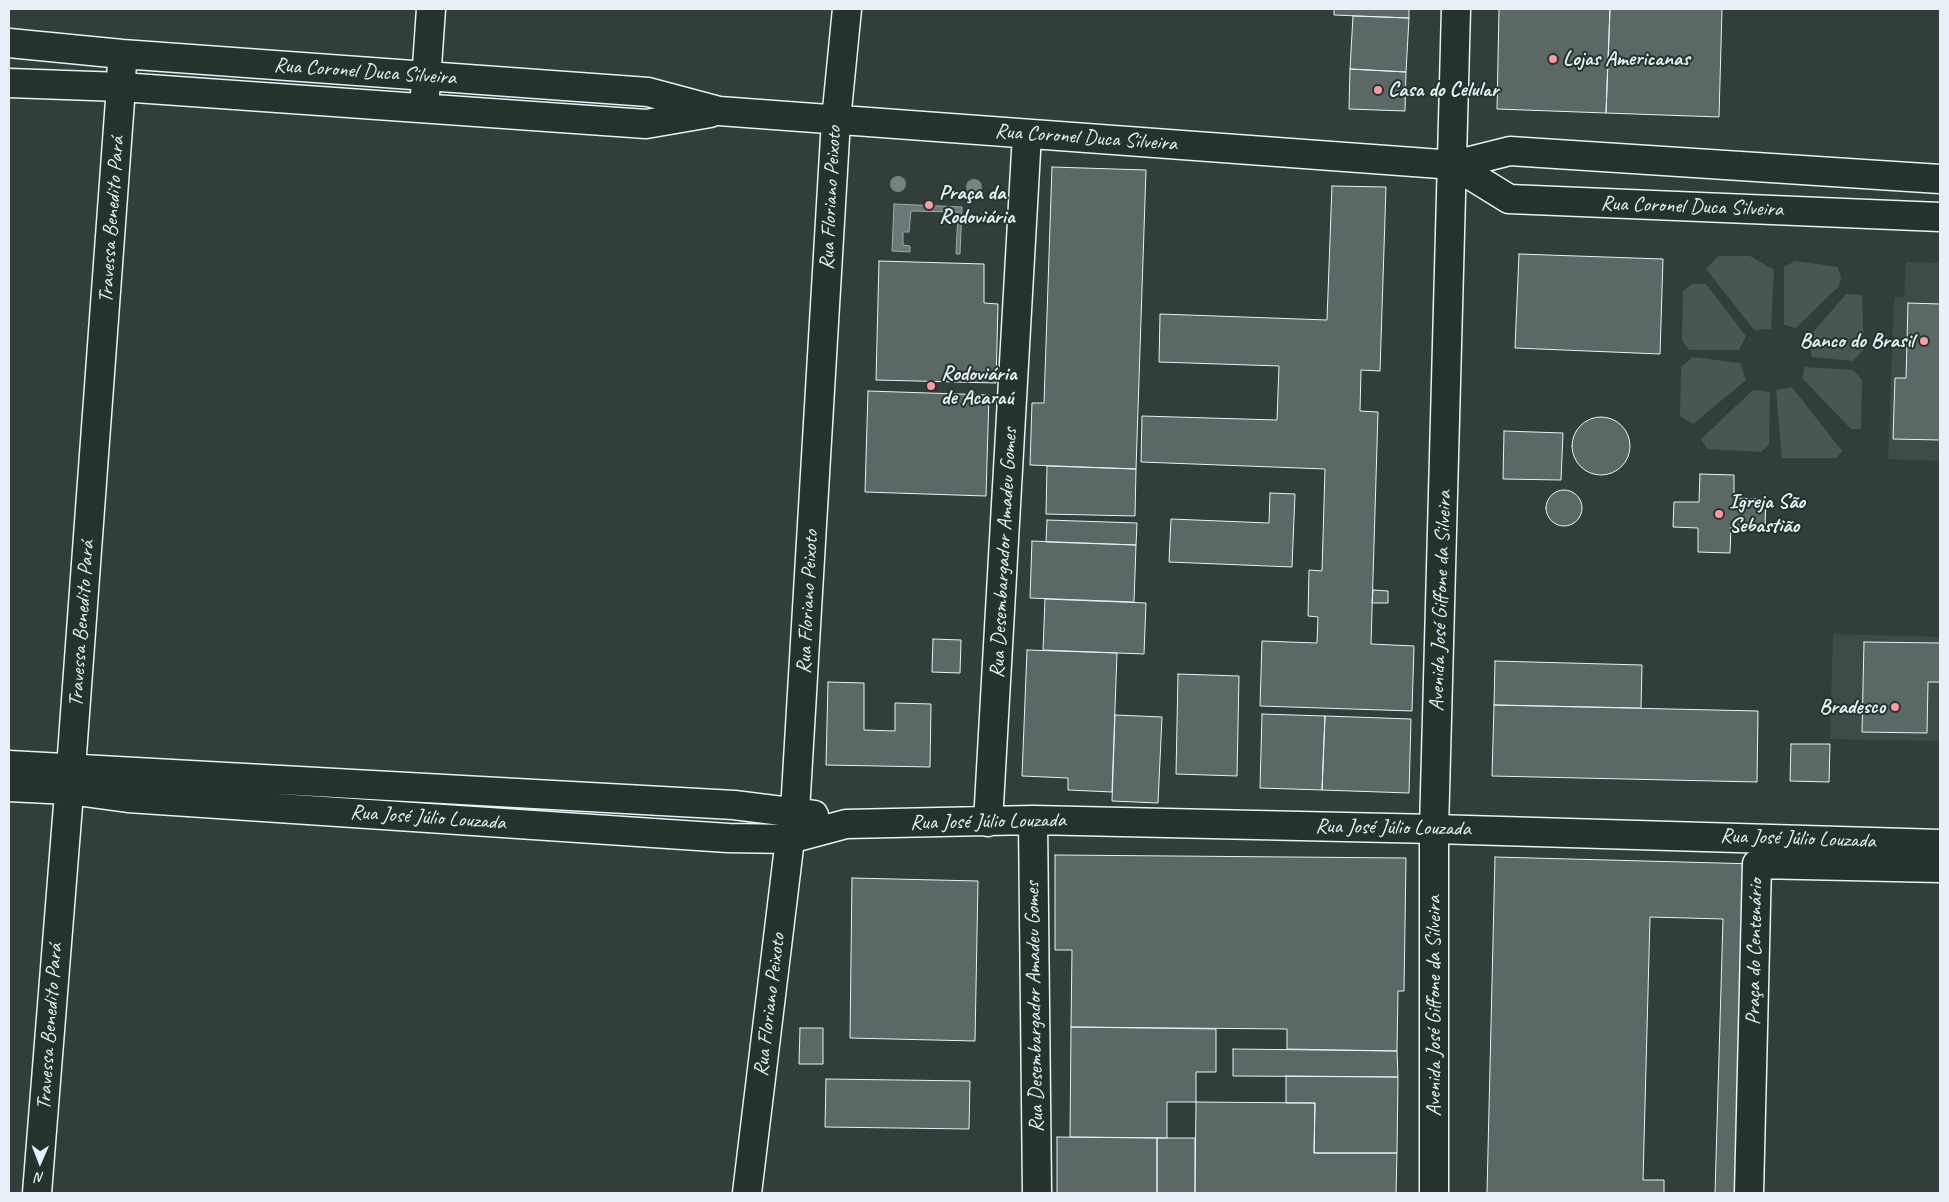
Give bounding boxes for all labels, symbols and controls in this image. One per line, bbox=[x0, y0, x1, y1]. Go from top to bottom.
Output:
place label: Lojas Americanas bbox=[1563, 46, 1690, 72]
street label: Rua Coronel Duca Silveira bbox=[273, 53, 457, 91]
marker: Lojas Americanas bbox=[1547, 53, 1559, 65]
place label: Casa do Celular bbox=[1388, 77, 1498, 103]
marker: Casa do Celular bbox=[1372, 84, 1384, 96]
street label: Rua Coronel Duca Silveira bbox=[994, 119, 1178, 157]
street label: Rua Floriano Peixoto bbox=[815, 125, 847, 271]
street label: Travessa Benedito Pará bbox=[94, 136, 130, 304]
place label: Praça da Rodoviária bbox=[939, 180, 1014, 230]
street label: Rua Coronel Duca Silveira bbox=[1600, 191, 1784, 223]
marker: Praça da Rodoviária bbox=[923, 199, 935, 211]
place label: Banco do Brasil bbox=[1800, 328, 1914, 354]
marker: Banco do Brasil bbox=[1918, 335, 1930, 347]
place label: Rodoviária de Acaraú bbox=[941, 361, 1016, 411]
marker: Rodoviária de Acaraú bbox=[925, 380, 937, 392]
street label: Rua Desembargador Amadeu Gomes bbox=[985, 427, 1023, 679]
place label: Igreja São Sebastião bbox=[1729, 489, 1805, 539]
street label: Avenida José Giffone da Silveira bbox=[1425, 490, 1457, 712]
marker: Igreja São Sebastião bbox=[1713, 508, 1725, 520]
street label: Rua Floriano Peixoto bbox=[792, 529, 824, 675]
street label: Travessa Benedito Pará bbox=[64, 540, 100, 708]
place label: Bradesco bbox=[1819, 694, 1885, 720]
marker: Bradesco bbox=[1889, 701, 1901, 713]
street label: Rua José Júlio Louzada bbox=[350, 800, 506, 836]
street label: Rua José Júlio Louzada bbox=[910, 808, 1066, 836]
street label: Rua José Júlio Louzada bbox=[1315, 814, 1471, 842]
street label: Rua José Júlio Louzada bbox=[1720, 824, 1876, 854]
street label: Praça do Centenário bbox=[1741, 879, 1769, 1025]
street label: Rua Desembargador Amadeu Gomes bbox=[1020, 881, 1050, 1133]
street label: Avenida José Giffone da Silveira bbox=[1421, 896, 1447, 1116]
street label: Rua Floriano Peixoto bbox=[749, 932, 791, 1078]
street label: Travessa Benedito Pará bbox=[32, 943, 68, 1111]
north arrow bbox=[15, 1137, 65, 1187]
text: N bbox=[35, 1169, 44, 1186]

